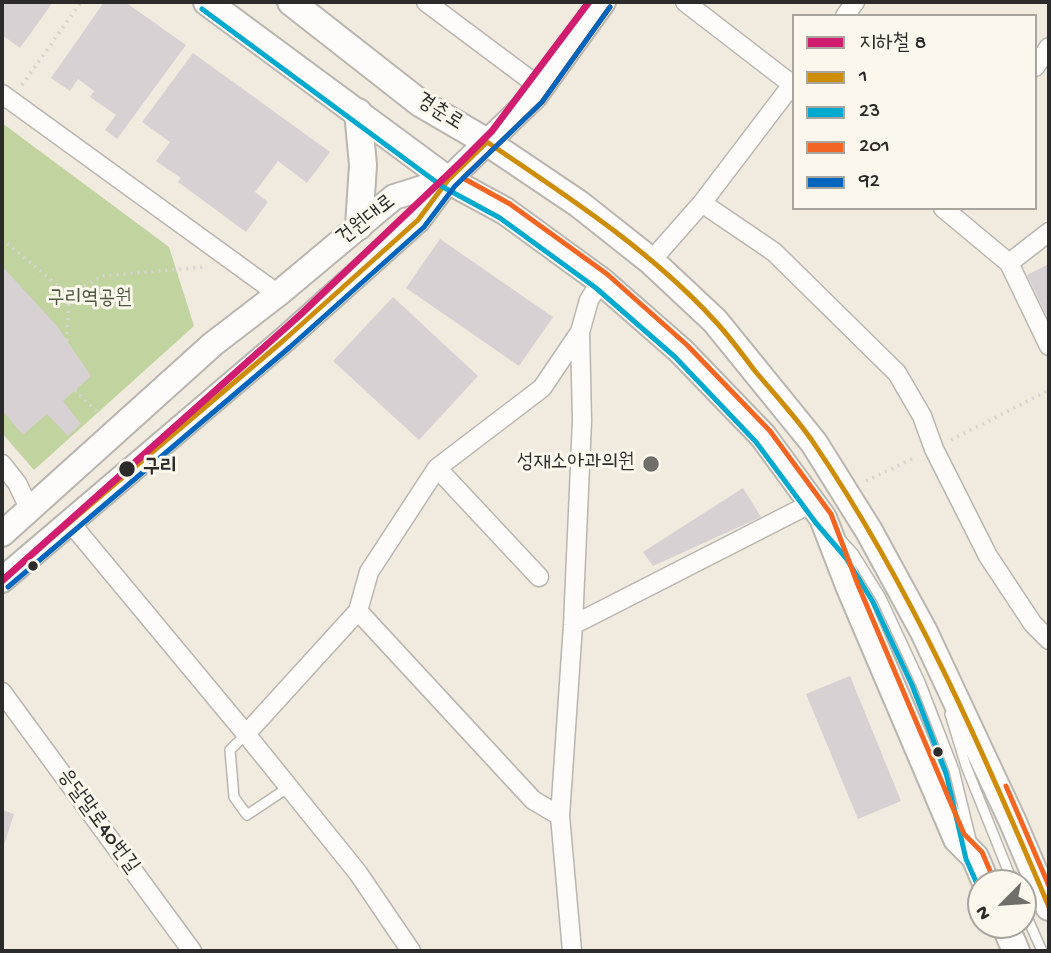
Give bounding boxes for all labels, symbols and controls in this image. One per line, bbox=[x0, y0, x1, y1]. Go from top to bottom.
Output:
legend bbox=[792, 14, 1037, 210]
text: 지하철 8 bbox=[859, 32, 926, 57]
text: 1 bbox=[859, 65, 867, 90]
street label: 경춘로 bbox=[411, 89, 467, 137]
text: 23 bbox=[859, 100, 880, 125]
text: 201 bbox=[859, 135, 890, 160]
text: 92 bbox=[859, 170, 880, 195]
street label: 건원대로 bbox=[333, 190, 401, 252]
park label: 구리역공원 bbox=[48, 287, 132, 313]
place label: 성재소아과의원 bbox=[517, 451, 635, 477]
marker: 성재소아과의원 bbox=[641, 454, 661, 474]
place label: 구리 bbox=[143, 456, 177, 482]
marker: 구리 bbox=[117, 459, 137, 479]
unlabelled marker bbox=[26, 559, 40, 573]
unlabelled marker bbox=[931, 745, 945, 759]
street label: 응달말로40번길 bbox=[51, 765, 143, 879]
north arrow bbox=[967, 869, 1037, 939]
text: N bbox=[971, 902, 997, 923]

